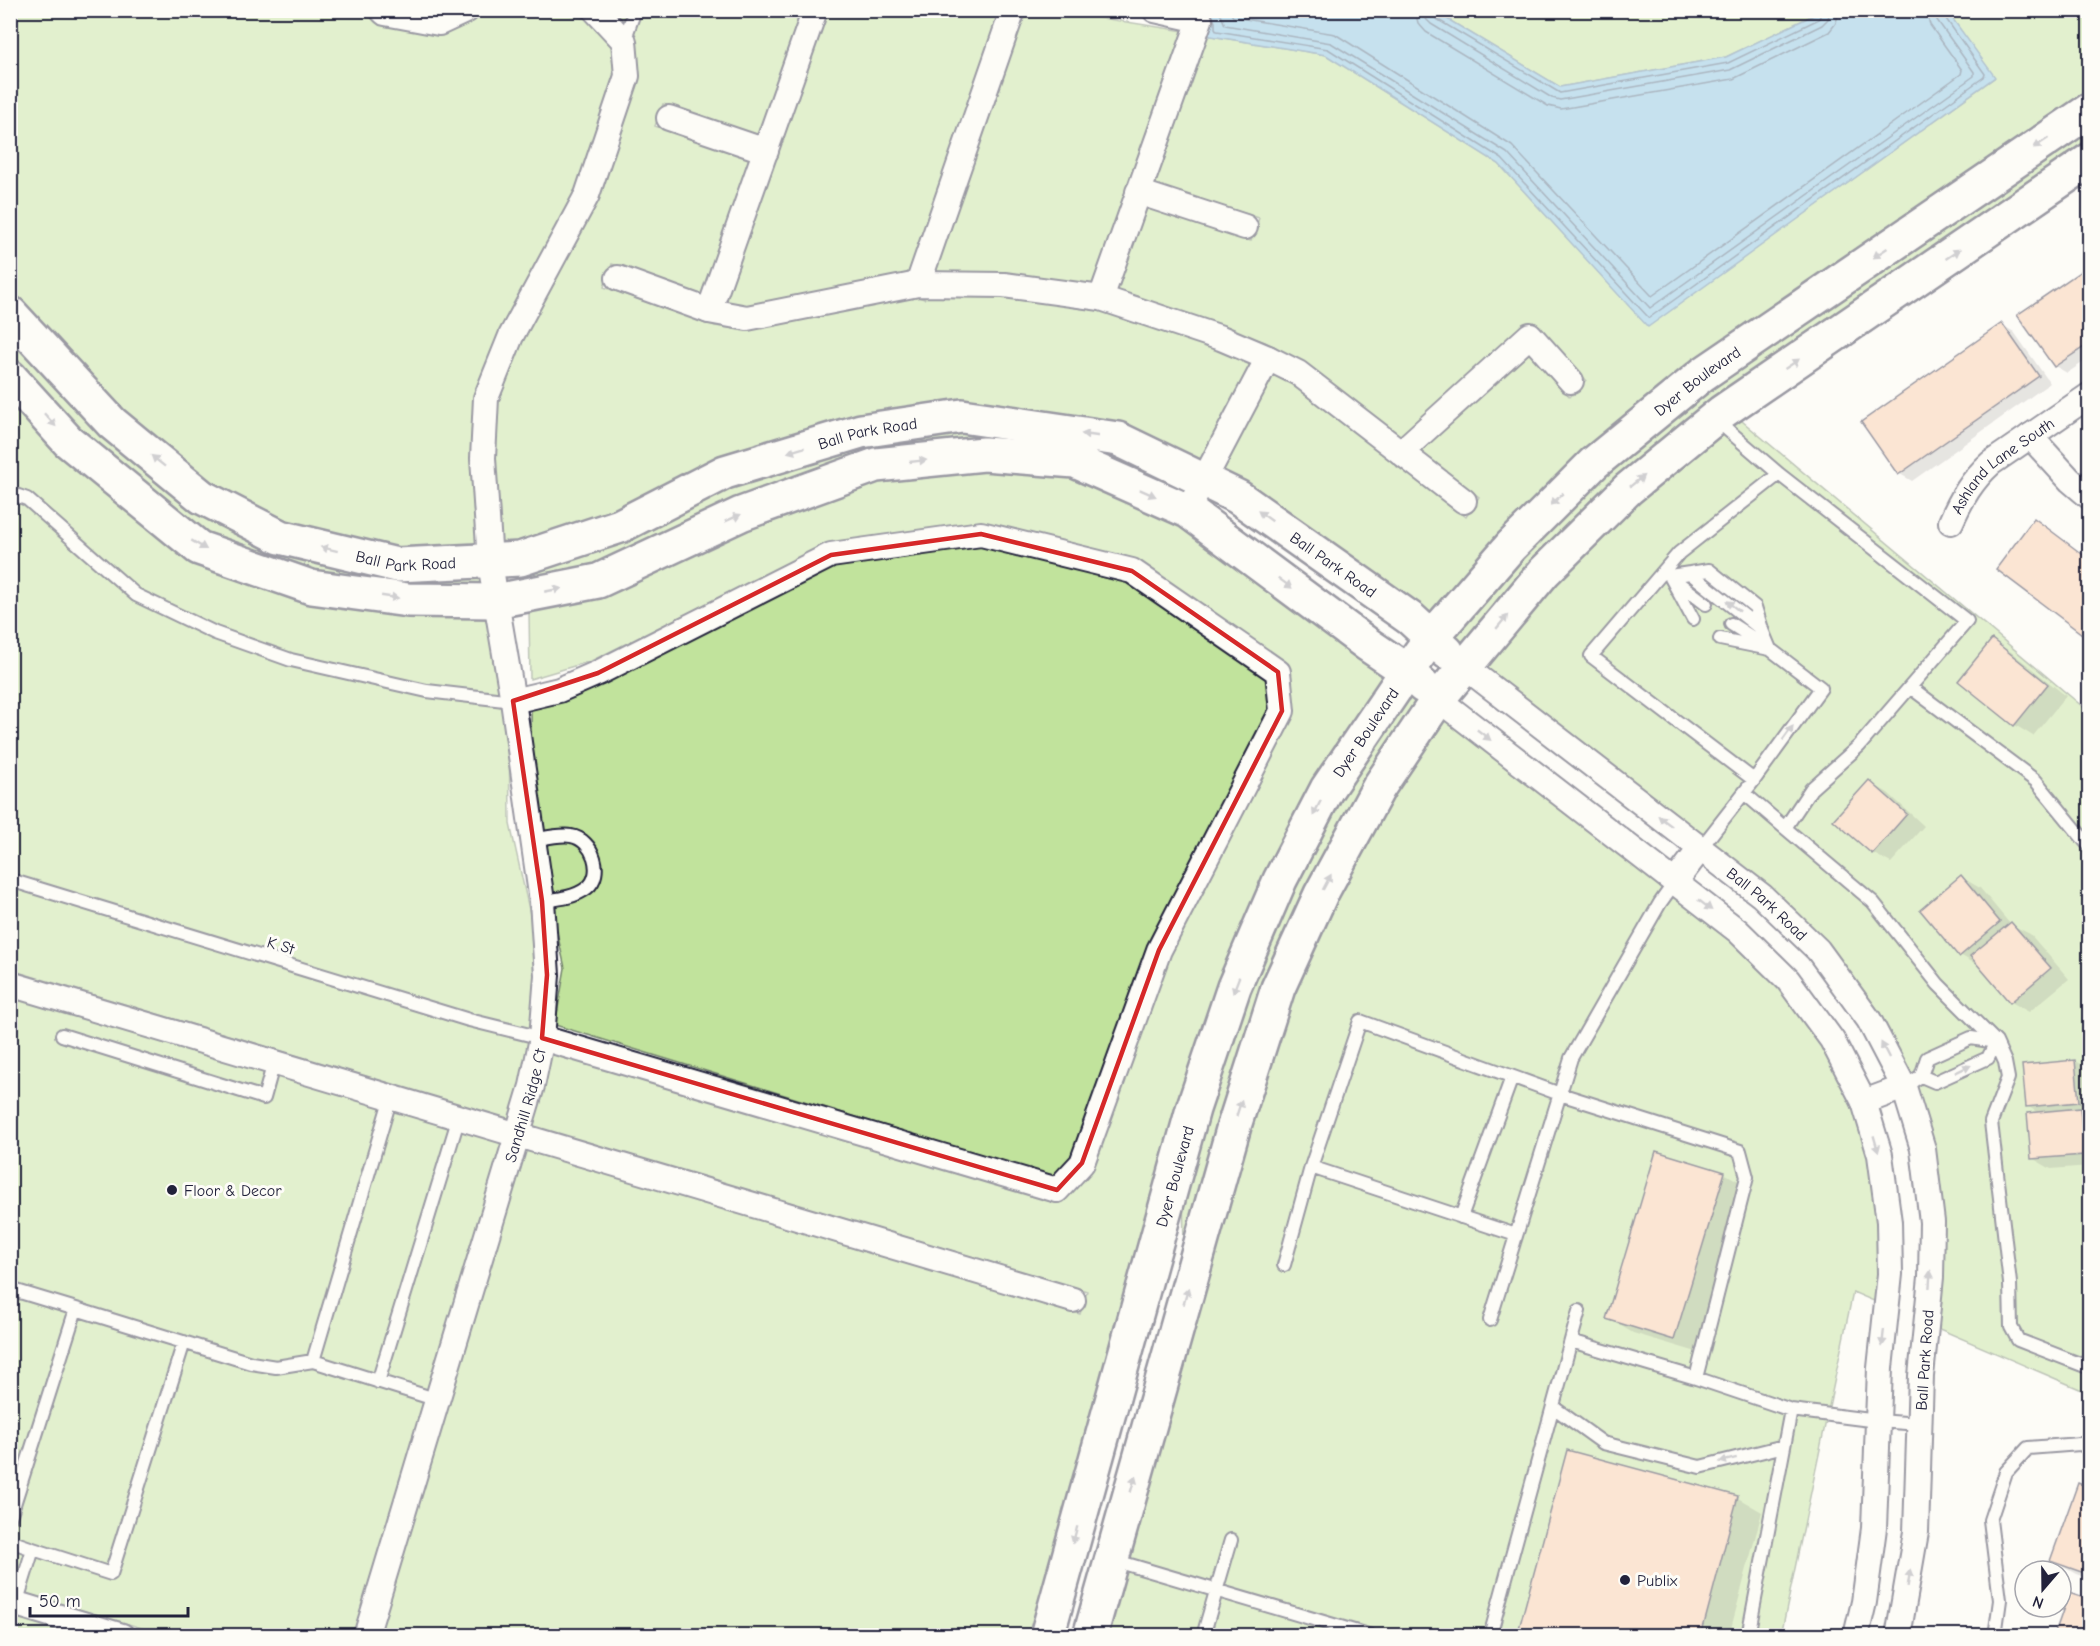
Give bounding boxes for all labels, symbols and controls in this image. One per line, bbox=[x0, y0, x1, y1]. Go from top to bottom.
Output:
one-way arrow bbox=[2034, 137, 2050, 149]
one-way arrow bbox=[1872, 247, 1888, 258]
one-way arrow bbox=[1945, 249, 1961, 260]
street label: Dyer Boulevard bbox=[1651, 343, 1744, 420]
one-way arrow bbox=[1784, 358, 1800, 370]
one-way arrow bbox=[43, 413, 57, 428]
street label: Ashland Lane South bbox=[1948, 414, 2058, 517]
street label: Ball Park Road bbox=[816, 415, 918, 453]
one-way arrow bbox=[1081, 430, 1100, 439]
one-way arrow bbox=[787, 446, 805, 456]
one-way arrow bbox=[151, 455, 166, 468]
one-way arrow bbox=[909, 456, 928, 465]
one-way arrow bbox=[1629, 475, 1645, 488]
one-way arrow bbox=[1139, 489, 1157, 498]
one-way arrow bbox=[1551, 492, 1565, 506]
one-way arrow bbox=[1258, 510, 1274, 522]
one-way arrow bbox=[725, 513, 743, 523]
street label: Ball Park Road bbox=[1286, 529, 1379, 602]
one-way arrow bbox=[190, 540, 207, 551]
one-way arrow bbox=[320, 543, 338, 553]
street label: Ball Park Road bbox=[354, 547, 457, 575]
one-way arrow bbox=[1278, 577, 1293, 589]
one-way arrow bbox=[544, 585, 563, 594]
one-way arrow bbox=[380, 593, 399, 602]
one-way arrow bbox=[1725, 600, 1741, 613]
one-way arrow bbox=[1495, 615, 1508, 630]
street label: Dyer Boulevard bbox=[1330, 685, 1403, 781]
one-way arrow bbox=[1782, 725, 1794, 741]
one-way arrow bbox=[1477, 728, 1492, 740]
one-way arrow bbox=[1312, 799, 1322, 816]
one-way arrow bbox=[1657, 815, 1673, 828]
street label: Ball Park Road bbox=[1723, 864, 1810, 945]
one-way arrow bbox=[1322, 874, 1332, 891]
one-way arrow bbox=[1697, 899, 1713, 912]
street label: K St bbox=[265, 933, 297, 959]
one-way arrow bbox=[1231, 976, 1240, 994]
one-way arrow bbox=[1880, 1042, 1889, 1059]
street label: Sandhill Ridge Ct bbox=[502, 1047, 550, 1165]
one-way arrow bbox=[1954, 1065, 1971, 1074]
one-way arrow bbox=[1235, 1099, 1244, 1117]
street label: Dyer Boulevard bbox=[1153, 1124, 1198, 1229]
one-way arrow bbox=[1872, 1135, 1881, 1153]
place label: Floor & Decor bbox=[184, 1182, 282, 1200]
marker: Floor & Decor bbox=[165, 1183, 179, 1197]
one-way arrow bbox=[1926, 1270, 1935, 1289]
one-way arrow bbox=[1182, 1287, 1191, 1305]
street label: Ball Park Road bbox=[1912, 1309, 1938, 1411]
one-way arrow bbox=[1878, 1328, 1888, 1347]
one-way arrow bbox=[1718, 1456, 1737, 1466]
one-way arrow bbox=[1129, 1474, 1138, 1492]
one-way arrow bbox=[1070, 1526, 1079, 1544]
north arrow bbox=[2013, 1559, 2073, 1619]
one-way arrow bbox=[1904, 1568, 1913, 1587]
place label: Publix bbox=[1637, 1572, 1678, 1590]
marker: Publix bbox=[1618, 1573, 1632, 1587]
scale bar bbox=[30, 1580, 188, 1618]
text: 50 m bbox=[39, 1591, 81, 1612]
text: N bbox=[2030, 1592, 2046, 1612]

